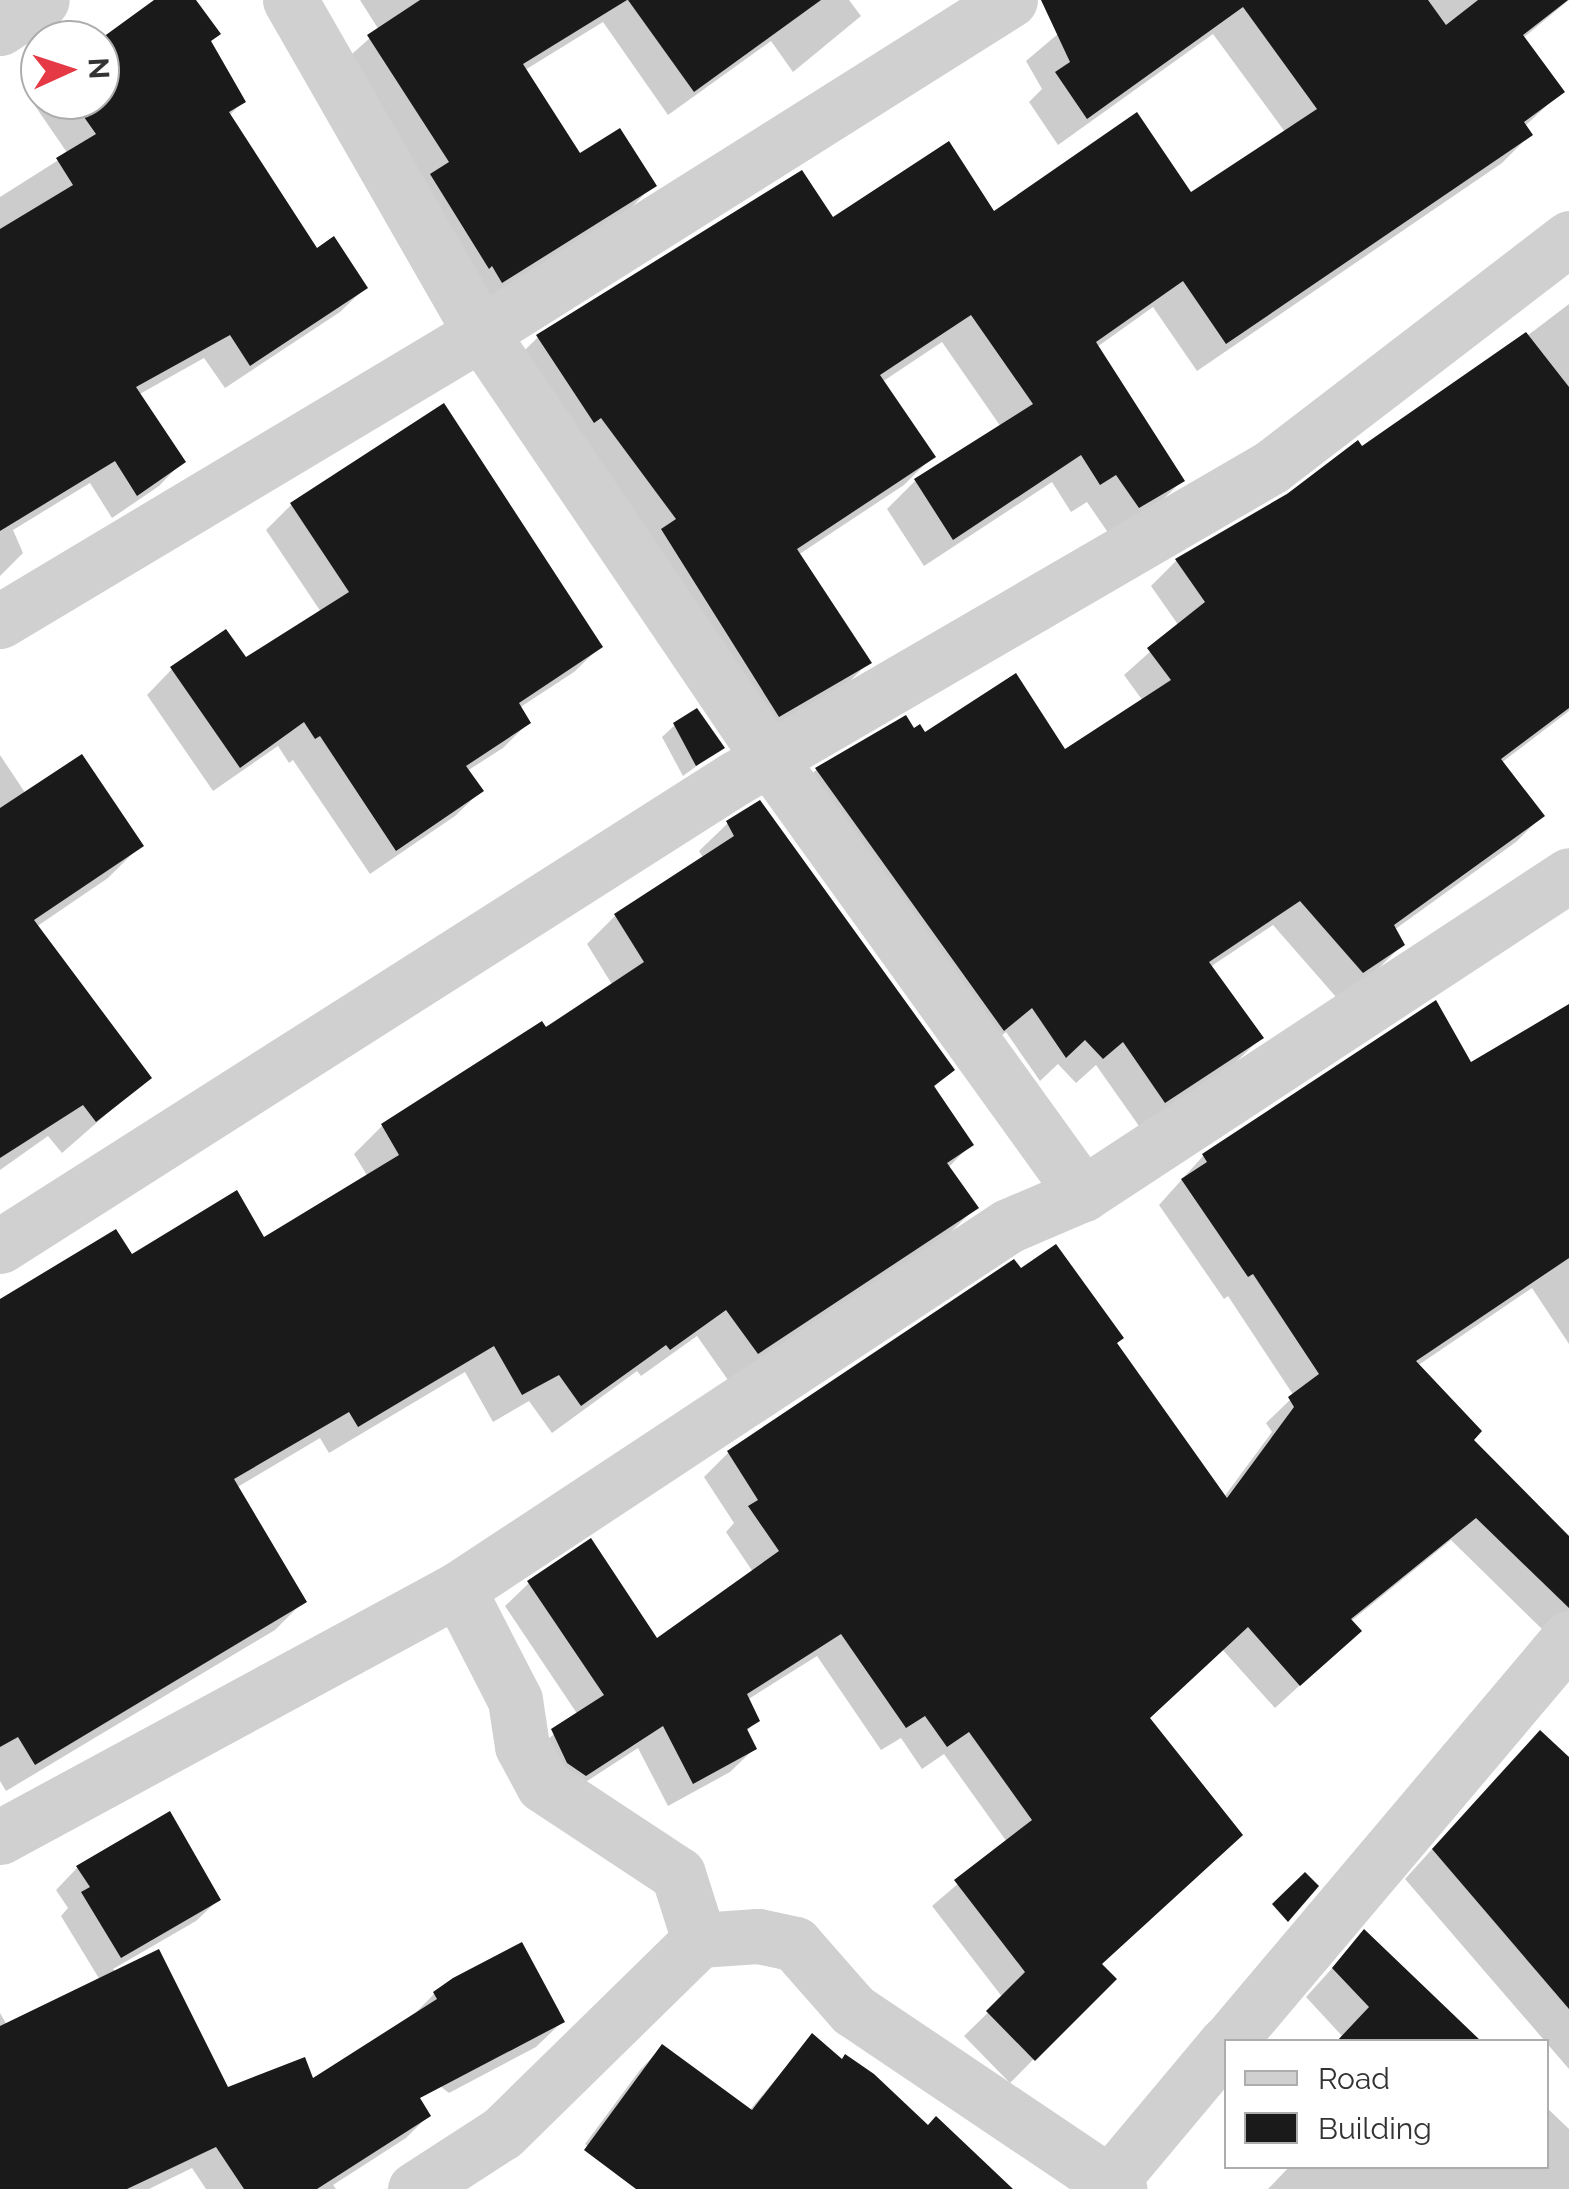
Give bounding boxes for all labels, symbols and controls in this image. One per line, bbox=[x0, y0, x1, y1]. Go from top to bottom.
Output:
north arrow bbox=[20, 20, 120, 120]
text: N bbox=[81, 57, 115, 80]
legend bbox=[1224, 2039, 1549, 2169]
text: Road bbox=[1318, 2061, 1390, 2096]
text: Building bbox=[1318, 2111, 1432, 2146]

